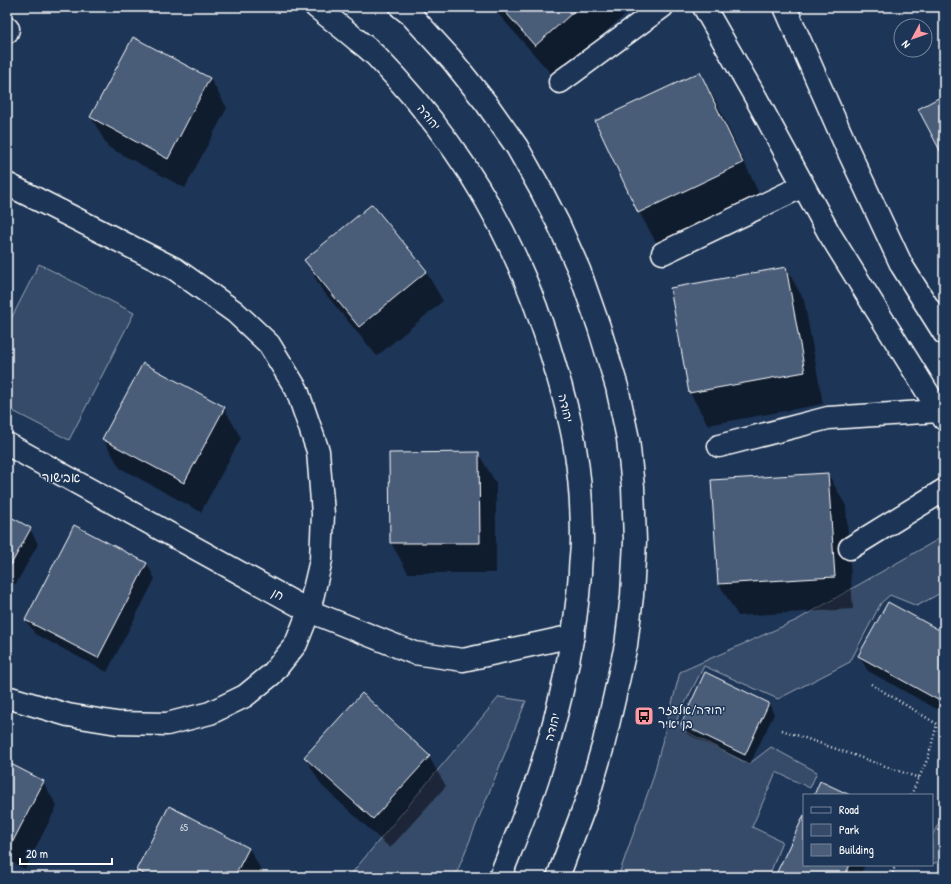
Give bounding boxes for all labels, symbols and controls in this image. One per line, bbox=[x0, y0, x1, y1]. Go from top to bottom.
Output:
north arrow bbox=[893, 18, 933, 58]
text: N bbox=[898, 38, 913, 51]
street label: יהודה bbox=[413, 100, 445, 134]
street label: יהודה bbox=[554, 392, 578, 424]
district label: אבישור bbox=[42, 468, 80, 486]
street label: חן bbox=[269, 584, 287, 604]
place label: יהודה/אלעזר בן יאיר bbox=[658, 701, 725, 732]
bus stop icon: יהודה/אלעזר בן יאיר bbox=[633, 705, 655, 727]
street label: יהודה bbox=[540, 711, 564, 743]
legend bbox=[803, 794, 933, 866]
text: Road bbox=[839, 801, 859, 818]
house number: 65 bbox=[180, 821, 189, 834]
text: Park bbox=[839, 821, 859, 838]
scale bar bbox=[20, 840, 112, 866]
text: Building bbox=[839, 841, 874, 858]
text: 20 m bbox=[26, 845, 48, 862]

